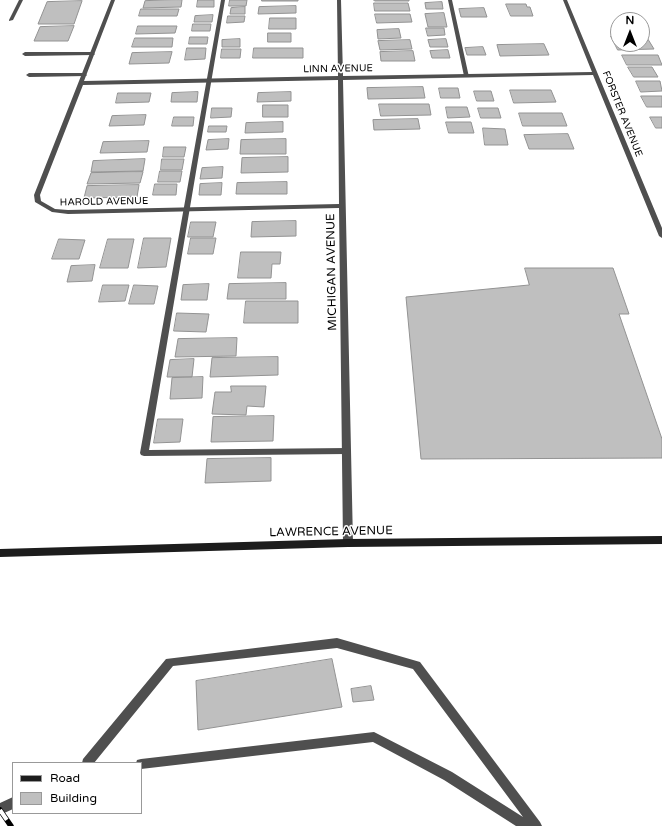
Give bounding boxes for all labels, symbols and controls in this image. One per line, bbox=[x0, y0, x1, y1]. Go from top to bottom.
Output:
north arrow bbox=[610, 12, 650, 52]
text: N bbox=[626, 14, 634, 27]
street label: LINN AVENUE bbox=[303, 62, 373, 76]
street label: FORSTER AVENUE bbox=[599, 69, 645, 159]
street label: HAROLD AVENUE bbox=[60, 195, 148, 209]
street label: MICHIGAN AVENUE bbox=[324, 213, 340, 331]
street label: LAWRENCE AVENUE bbox=[269, 524, 393, 540]
legend bbox=[12, 762, 142, 814]
text: Road bbox=[50, 771, 80, 785]
text: Building bbox=[50, 791, 97, 805]

